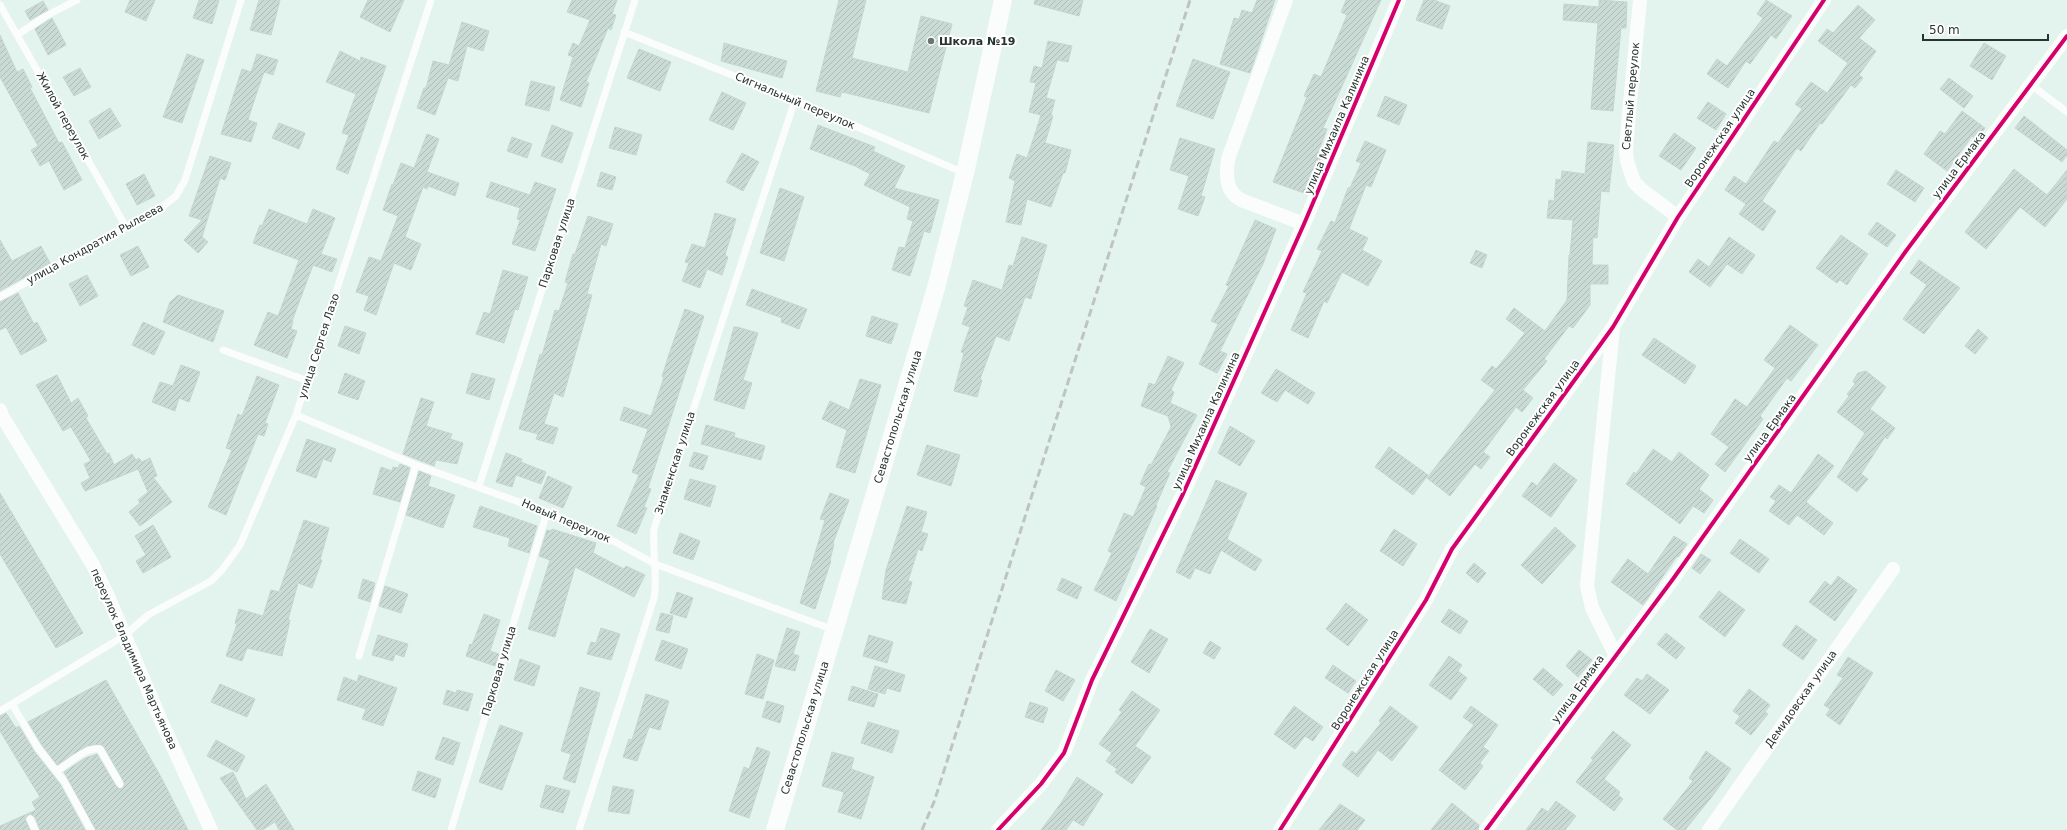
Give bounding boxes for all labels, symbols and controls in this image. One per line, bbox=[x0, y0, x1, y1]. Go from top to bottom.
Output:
scale bar bbox=[1923, 16, 2048, 42]
text: 50 m bbox=[1929, 23, 1960, 37]
place label: Школа №19 bbox=[939, 35, 1015, 48]
marker: Школа №19 bbox=[926, 36, 936, 46]
street label: Светлый переулок bbox=[1620, 41, 1642, 151]
street label: улица Михаила Калинина bbox=[1302, 54, 1372, 196]
street label: Жилой переулок bbox=[34, 70, 93, 162]
street label: Сигнальный переулок bbox=[733, 70, 857, 132]
street label: Воронежская улица bbox=[1682, 86, 1758, 190]
street label: улица Ермака bbox=[1930, 129, 1988, 201]
street label: Парковая улица bbox=[536, 196, 578, 290]
street label: улица Кондратия Рылеева bbox=[24, 201, 166, 287]
street label: улица Сергея Лазо bbox=[296, 291, 342, 400]
street label: Севастопольская улица bbox=[871, 349, 925, 485]
street label: улица Михаила Калинина bbox=[1170, 350, 1242, 492]
street label: Воронежская улица bbox=[1504, 357, 1582, 459]
street label: улица Ермака bbox=[1741, 392, 1799, 464]
street label: Знаменская улица bbox=[652, 410, 698, 516]
street label: Новый переулок bbox=[520, 496, 613, 546]
street label: переулок Владимира Мартьянова bbox=[88, 566, 180, 752]
street label: Парковая улица bbox=[479, 624, 519, 718]
street label: Воронежская улица bbox=[1329, 627, 1401, 733]
street label: Демидовская улица bbox=[1762, 648, 1840, 750]
street label: улица Ермака bbox=[1549, 653, 1607, 725]
street label: Севастопольская улица bbox=[778, 660, 832, 796]

